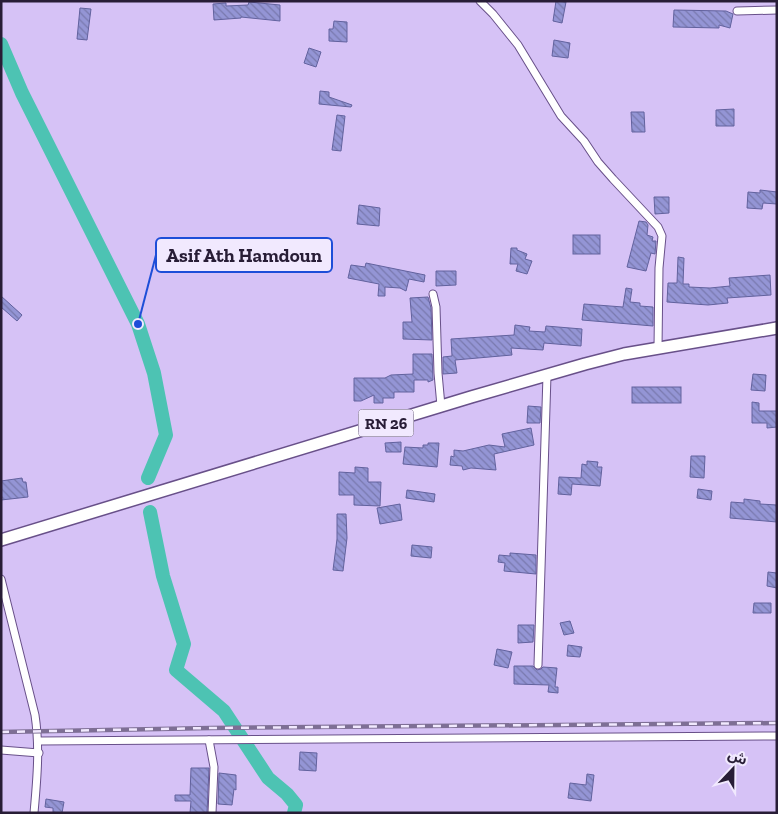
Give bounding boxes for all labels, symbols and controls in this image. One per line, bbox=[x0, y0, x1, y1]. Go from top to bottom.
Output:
callout: Asif Ath Hamdoun bbox=[156, 238, 332, 272]
text: Asif Ath Hamdoun bbox=[166, 244, 323, 267]
road number: RN 26 bbox=[358, 409, 414, 436]
north arrow bbox=[708, 744, 758, 794]
text: ش bbox=[726, 746, 750, 769]

